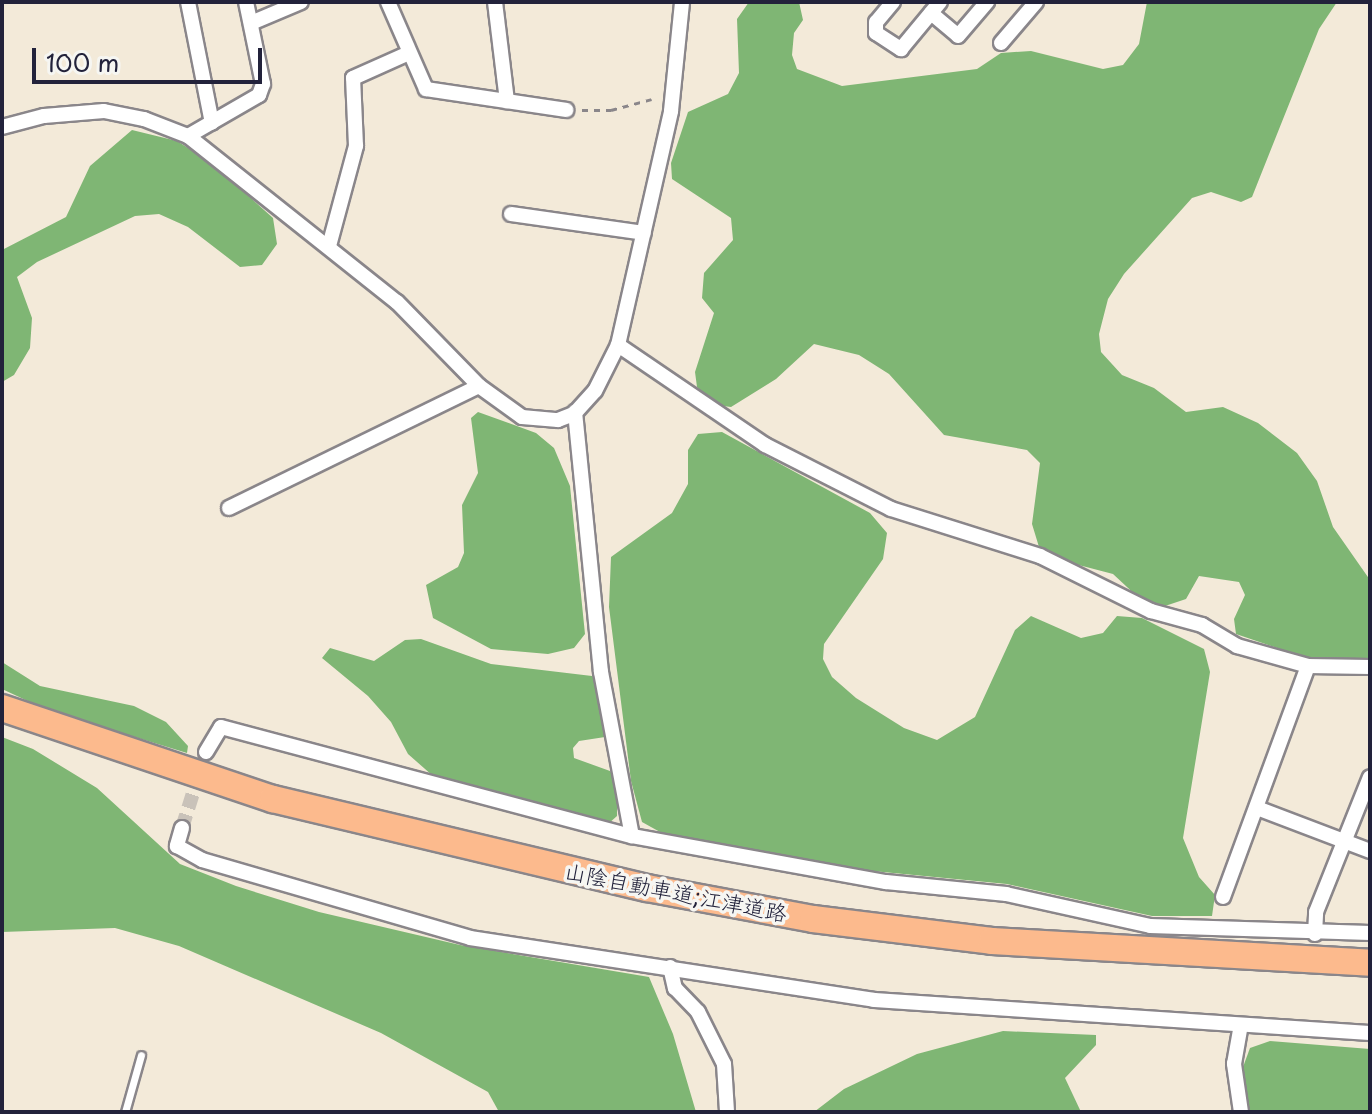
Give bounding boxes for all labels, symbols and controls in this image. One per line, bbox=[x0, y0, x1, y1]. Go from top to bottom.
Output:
scale bar bbox=[36, 32, 266, 82]
text: 100 m bbox=[46, 44, 119, 80]
street label: 山陰自動車道;江津道路 bbox=[562, 856, 790, 926]

